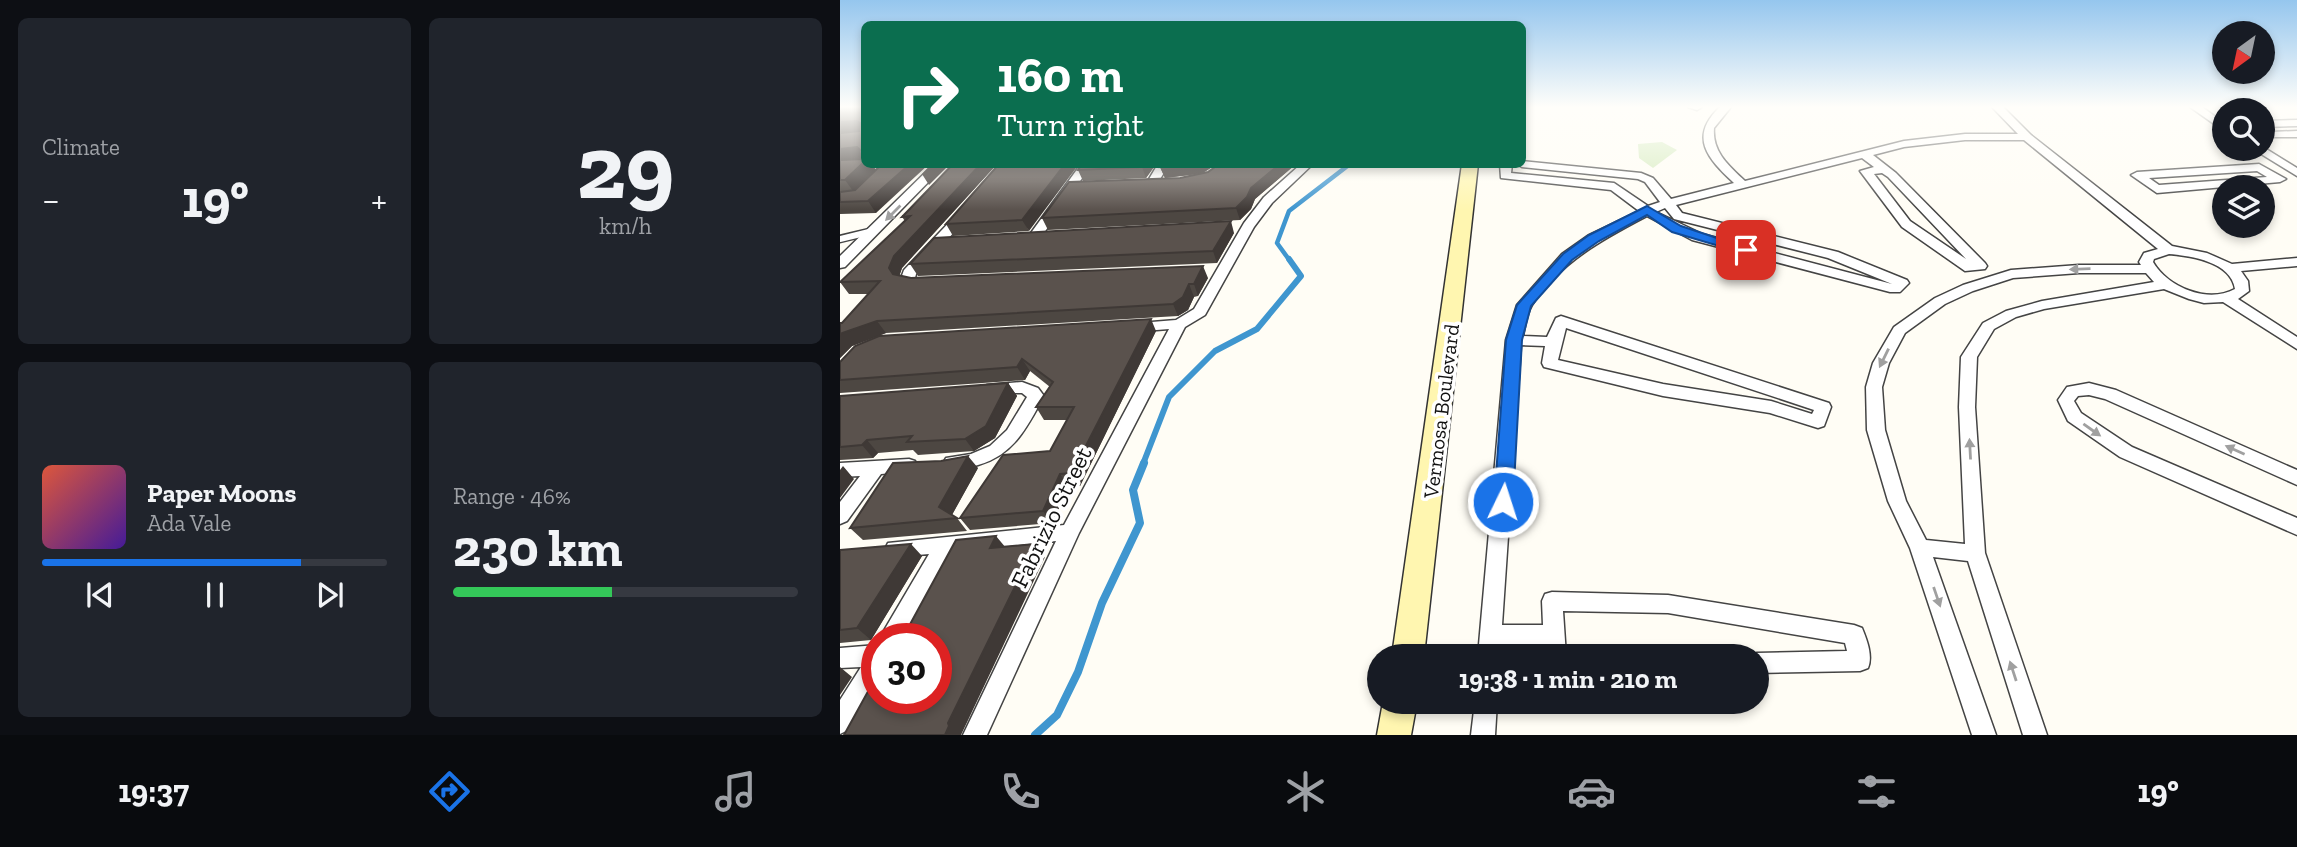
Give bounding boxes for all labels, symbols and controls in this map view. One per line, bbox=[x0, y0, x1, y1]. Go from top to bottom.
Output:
north arrow bbox=[2212, 21, 2275, 84]
map controls bbox=[2212, 21, 2275, 238]
text: 160 m bbox=[997, 46, 1123, 105]
icon: right bbox=[882, 49, 973, 140]
button: search bbox=[2212, 98, 2275, 161]
text: Turn right bbox=[997, 106, 1144, 144]
text: 29 bbox=[577, 112, 674, 221]
text: Climate bbox=[42, 133, 120, 161]
text: 19° bbox=[182, 168, 249, 230]
button: layers bbox=[2212, 175, 2275, 238]
text: − bbox=[42, 177, 60, 223]
text: + bbox=[371, 177, 387, 223]
one-way arrow bbox=[885, 204, 902, 220]
text: km/h bbox=[599, 212, 652, 240]
pin bbox=[1716, 220, 1776, 280]
icon: arrive bbox=[1727, 231, 1765, 269]
one-way arrow bbox=[2069, 264, 2091, 275]
street label: Vermosa Boulevard bbox=[1418, 322, 1464, 501]
one-way arrow bbox=[1879, 348, 1890, 368]
one-way arrow bbox=[2083, 423, 2101, 437]
one-way arrow bbox=[1964, 438, 1975, 460]
street label: Fabrizio Street bbox=[1004, 442, 1098, 592]
one-way arrow bbox=[2225, 444, 2245, 456]
position arrow bbox=[1466, 465, 1540, 539]
text: Paper Moons bbox=[147, 477, 296, 509]
text: Range · 46% bbox=[453, 482, 571, 510]
text: Ada Vale bbox=[147, 509, 231, 537]
text: 230 km bbox=[453, 517, 623, 579]
icon: previous bbox=[81, 576, 119, 614]
icon: pause bbox=[196, 576, 234, 614]
icon: next bbox=[311, 576, 349, 614]
one-way arrow bbox=[1932, 586, 1943, 607]
speed limit sign: 30 bbox=[861, 623, 952, 714]
one-way arrow bbox=[2007, 660, 2017, 681]
text: 19:38 · 1 min · 210 m bbox=[1459, 663, 1677, 695]
icon: directions bbox=[425, 767, 474, 816]
icon: music bbox=[711, 767, 760, 816]
icon: phone bbox=[996, 767, 1045, 816]
icon: climate bbox=[1281, 767, 1330, 816]
icon: car bbox=[1567, 767, 1616, 816]
icon: filters bbox=[1852, 767, 1901, 816]
text: 19:37 bbox=[118, 772, 189, 810]
text: 19° bbox=[2137, 772, 2179, 810]

